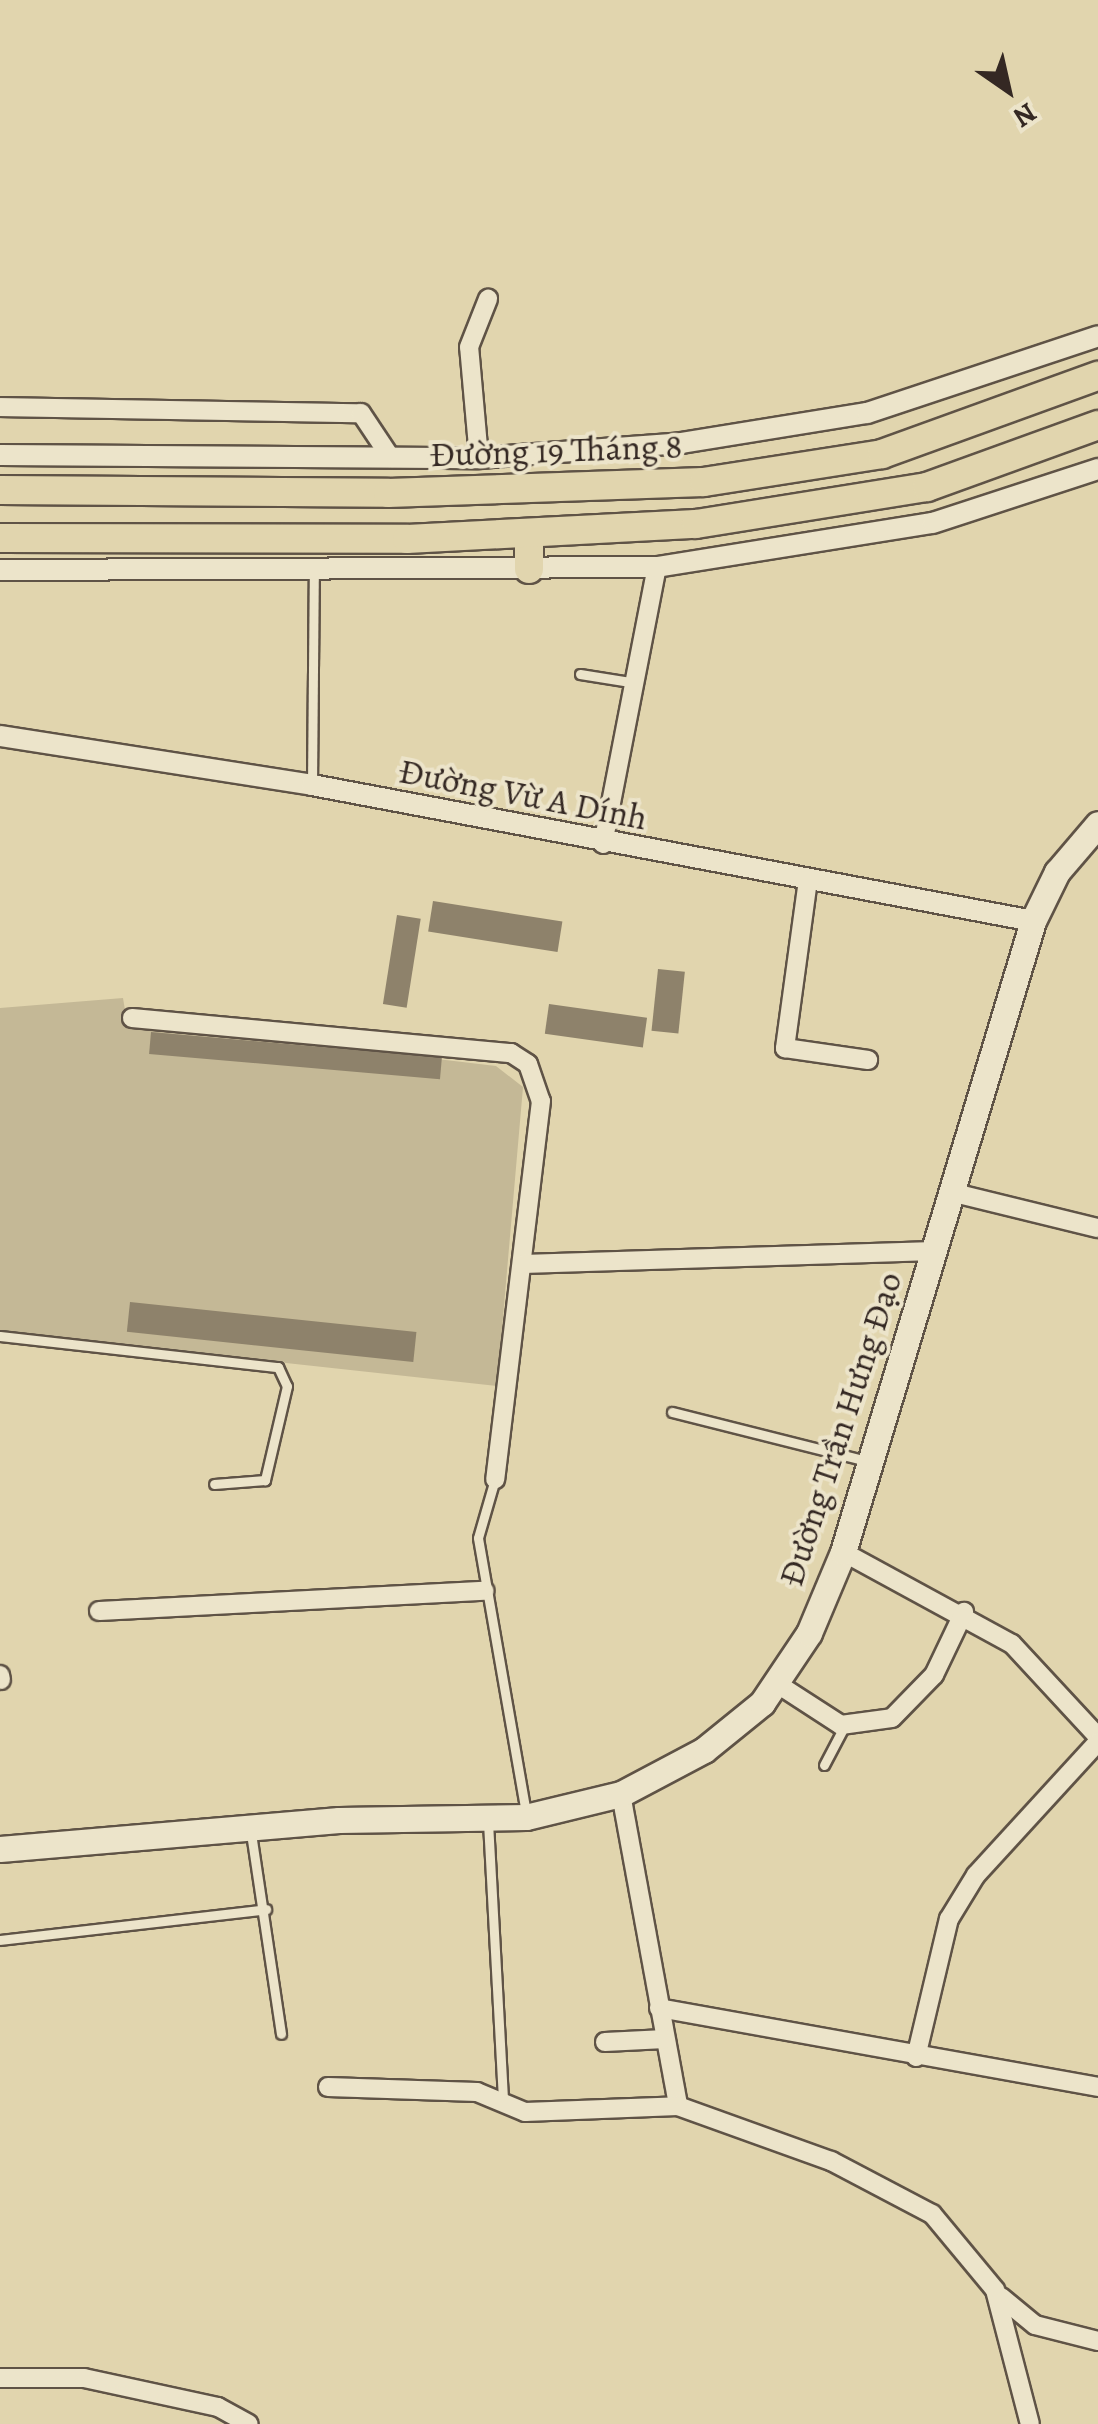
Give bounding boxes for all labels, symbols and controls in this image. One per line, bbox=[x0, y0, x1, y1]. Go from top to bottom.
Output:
north arrow bbox=[958, 40, 1058, 140]
text: N bbox=[1006, 93, 1044, 136]
street label: Đường 19 Tháng 8 bbox=[429, 425, 683, 475]
street label: Đường Vừ A Dính bbox=[395, 749, 651, 839]
street label: Đường Trần Hưng Đạo bbox=[769, 1267, 911, 1591]

